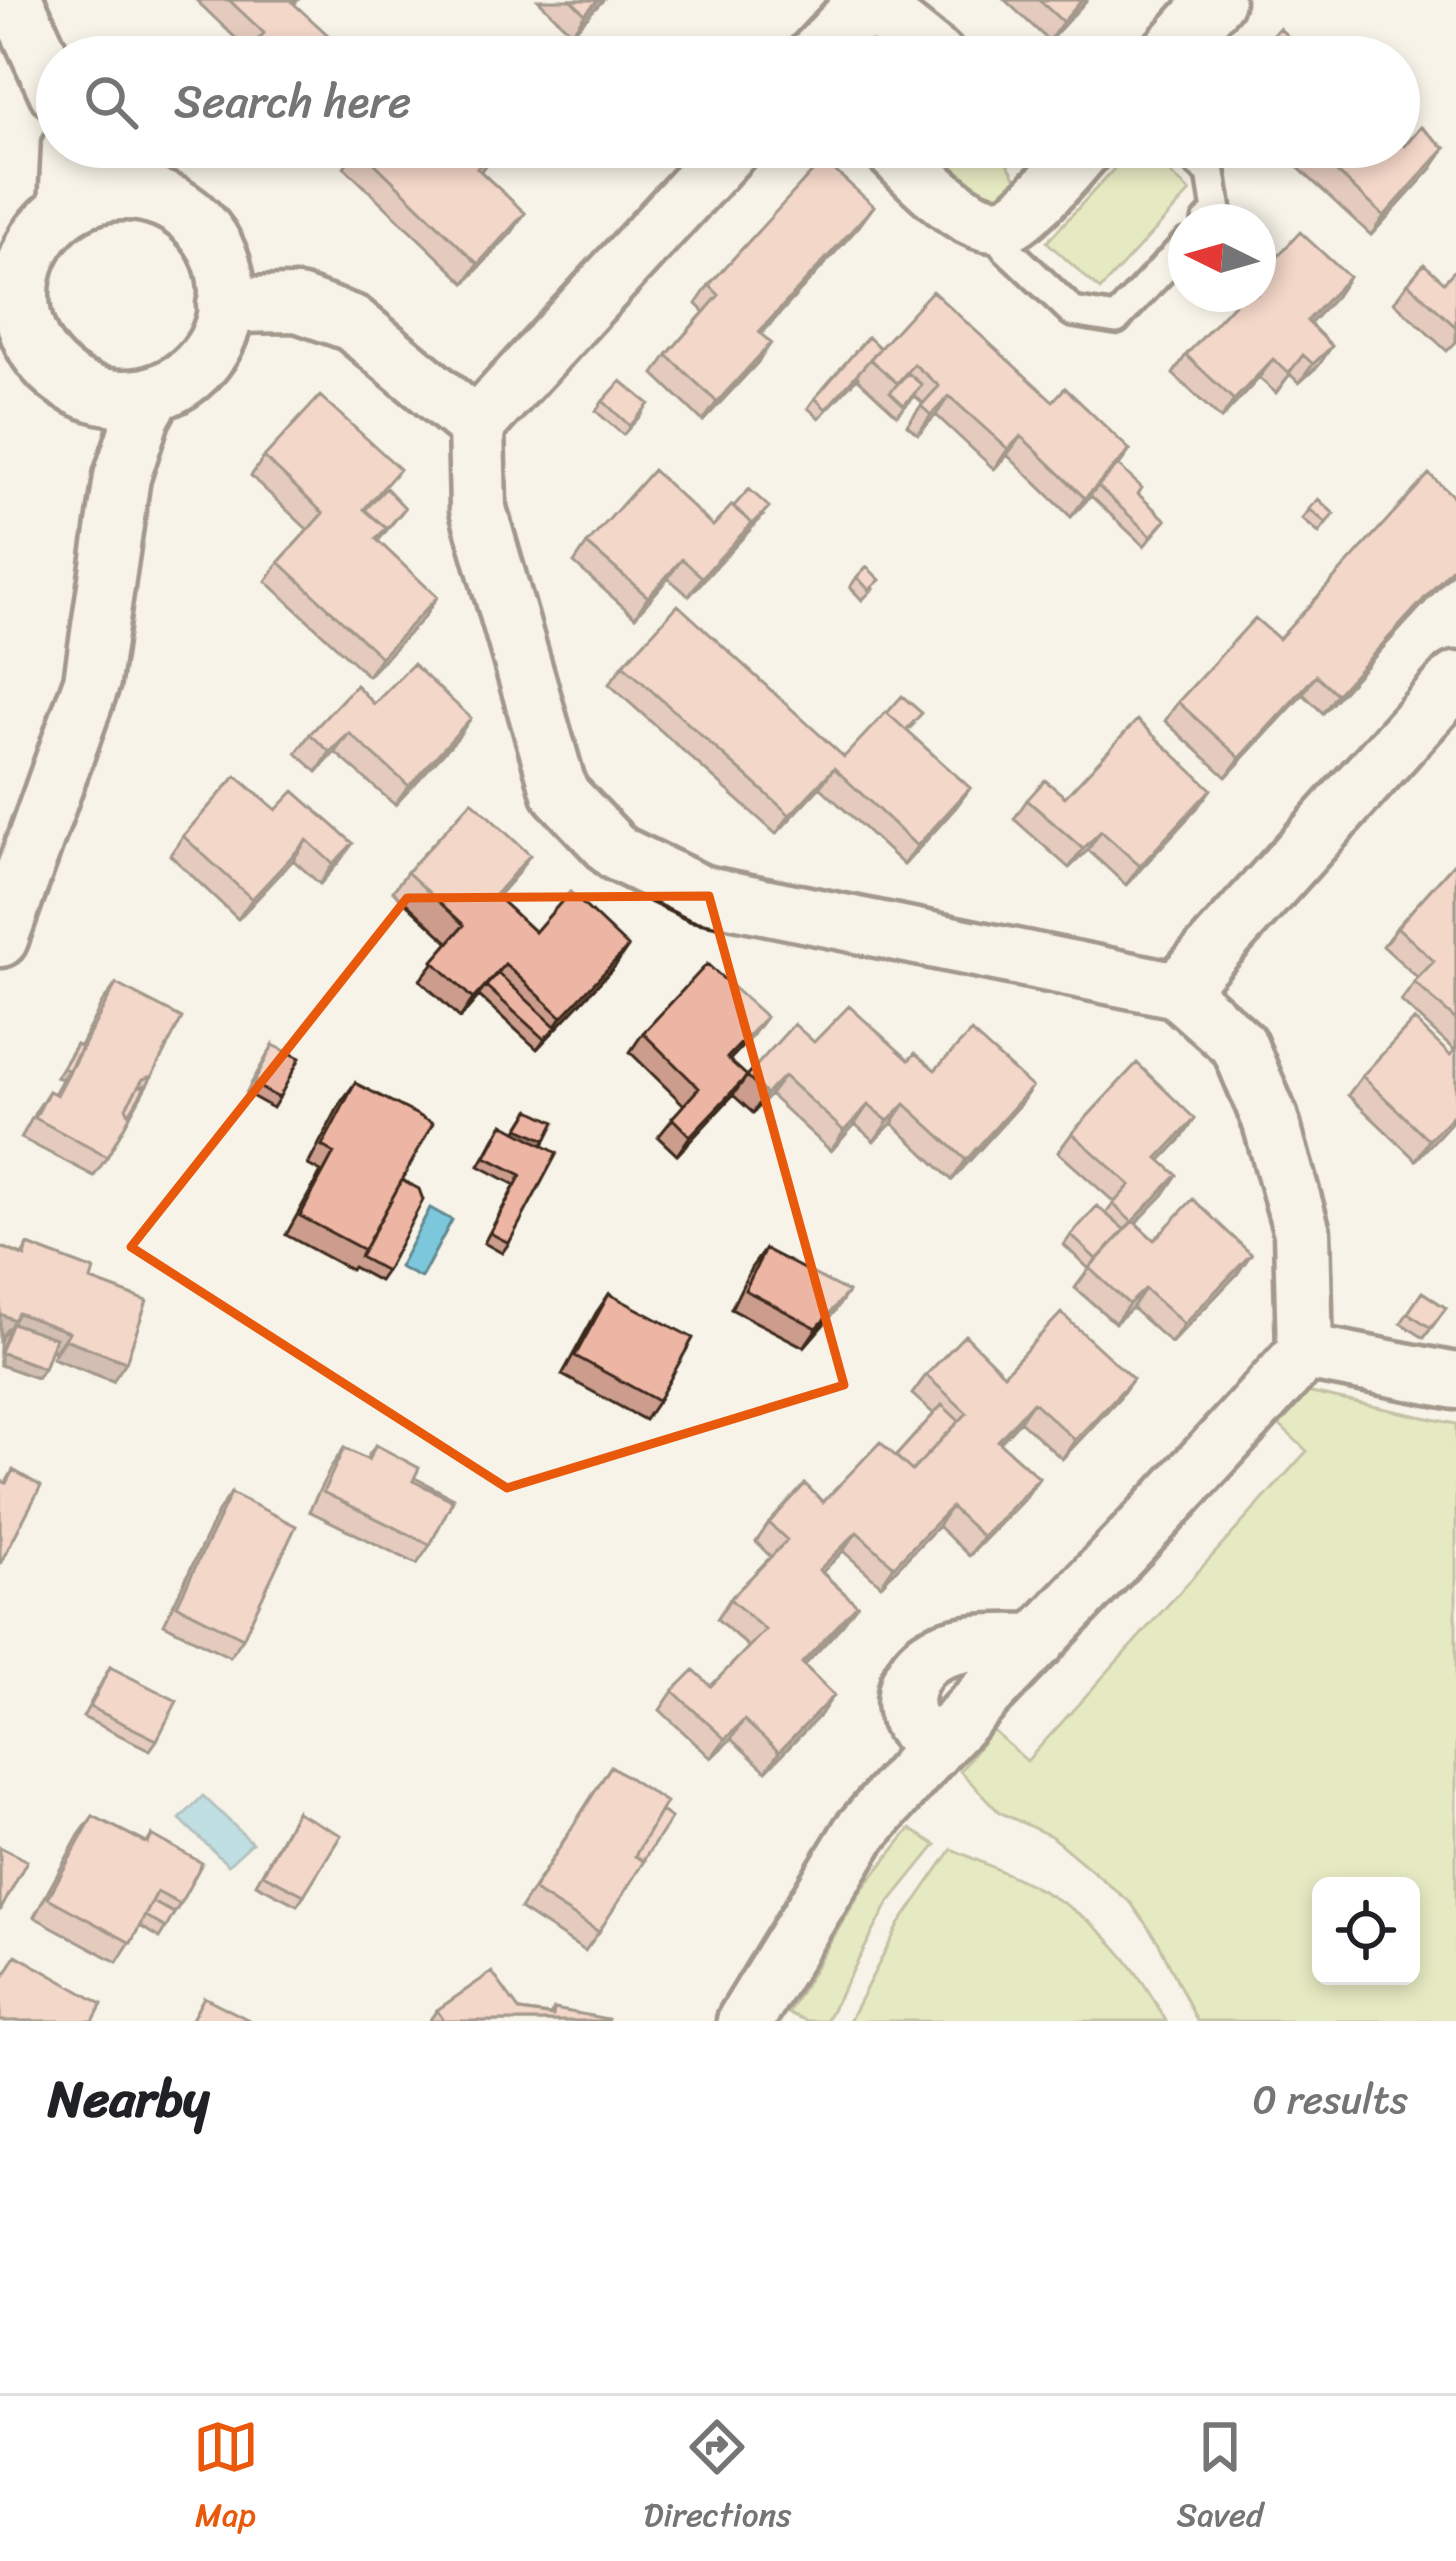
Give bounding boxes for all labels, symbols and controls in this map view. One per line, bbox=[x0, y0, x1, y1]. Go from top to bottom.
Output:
search box bbox=[36, 36, 1420, 168]
text: Search here bbox=[174, 62, 411, 142]
icon: search bbox=[78, 69, 144, 135]
north arrow bbox=[1168, 204, 1276, 312]
map controls bbox=[1312, 1877, 1420, 1985]
button: locate bbox=[1312, 1877, 1420, 1985]
text: Nearby bbox=[48, 2054, 209, 2144]
text: 0 results bbox=[1252, 2065, 1408, 2134]
tab: Map bbox=[193, 2414, 259, 2544]
tab: Directions bbox=[644, 2414, 791, 2544]
tab: Saved bbox=[1176, 2414, 1263, 2544]

